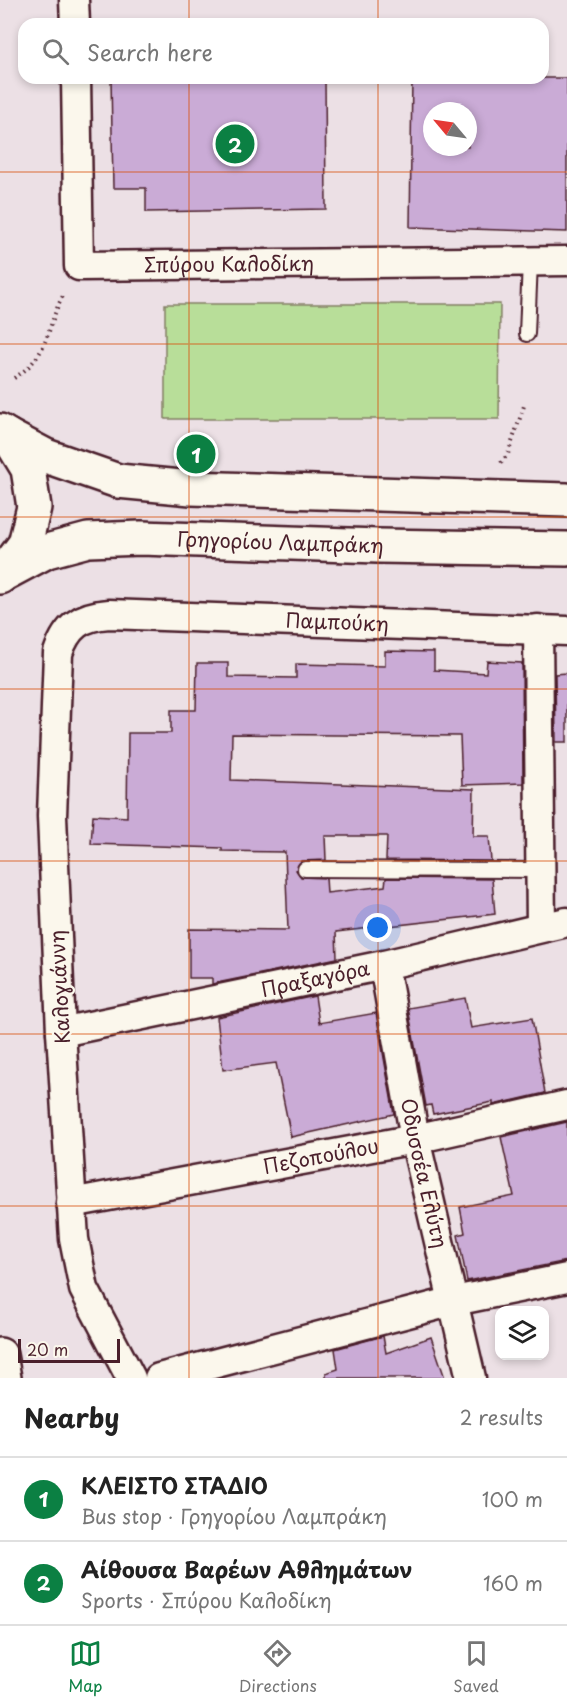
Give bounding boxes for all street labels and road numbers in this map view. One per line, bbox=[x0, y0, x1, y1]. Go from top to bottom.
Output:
street label: Σπύρου Καλοδίκη bbox=[144, 248, 314, 279]
street label: Γρηγορίου Λαμπράκη bbox=[177, 523, 384, 560]
street label: Παμπούκη bbox=[285, 605, 390, 638]
street label: Καλογιάννη bbox=[41, 929, 77, 1045]
street label: Πραξαγόρα bbox=[258, 952, 372, 1004]
street label: Οδυσσέα Ελύτη bbox=[394, 1096, 456, 1251]
street label: Πεζοπούλου bbox=[260, 1130, 381, 1181]

